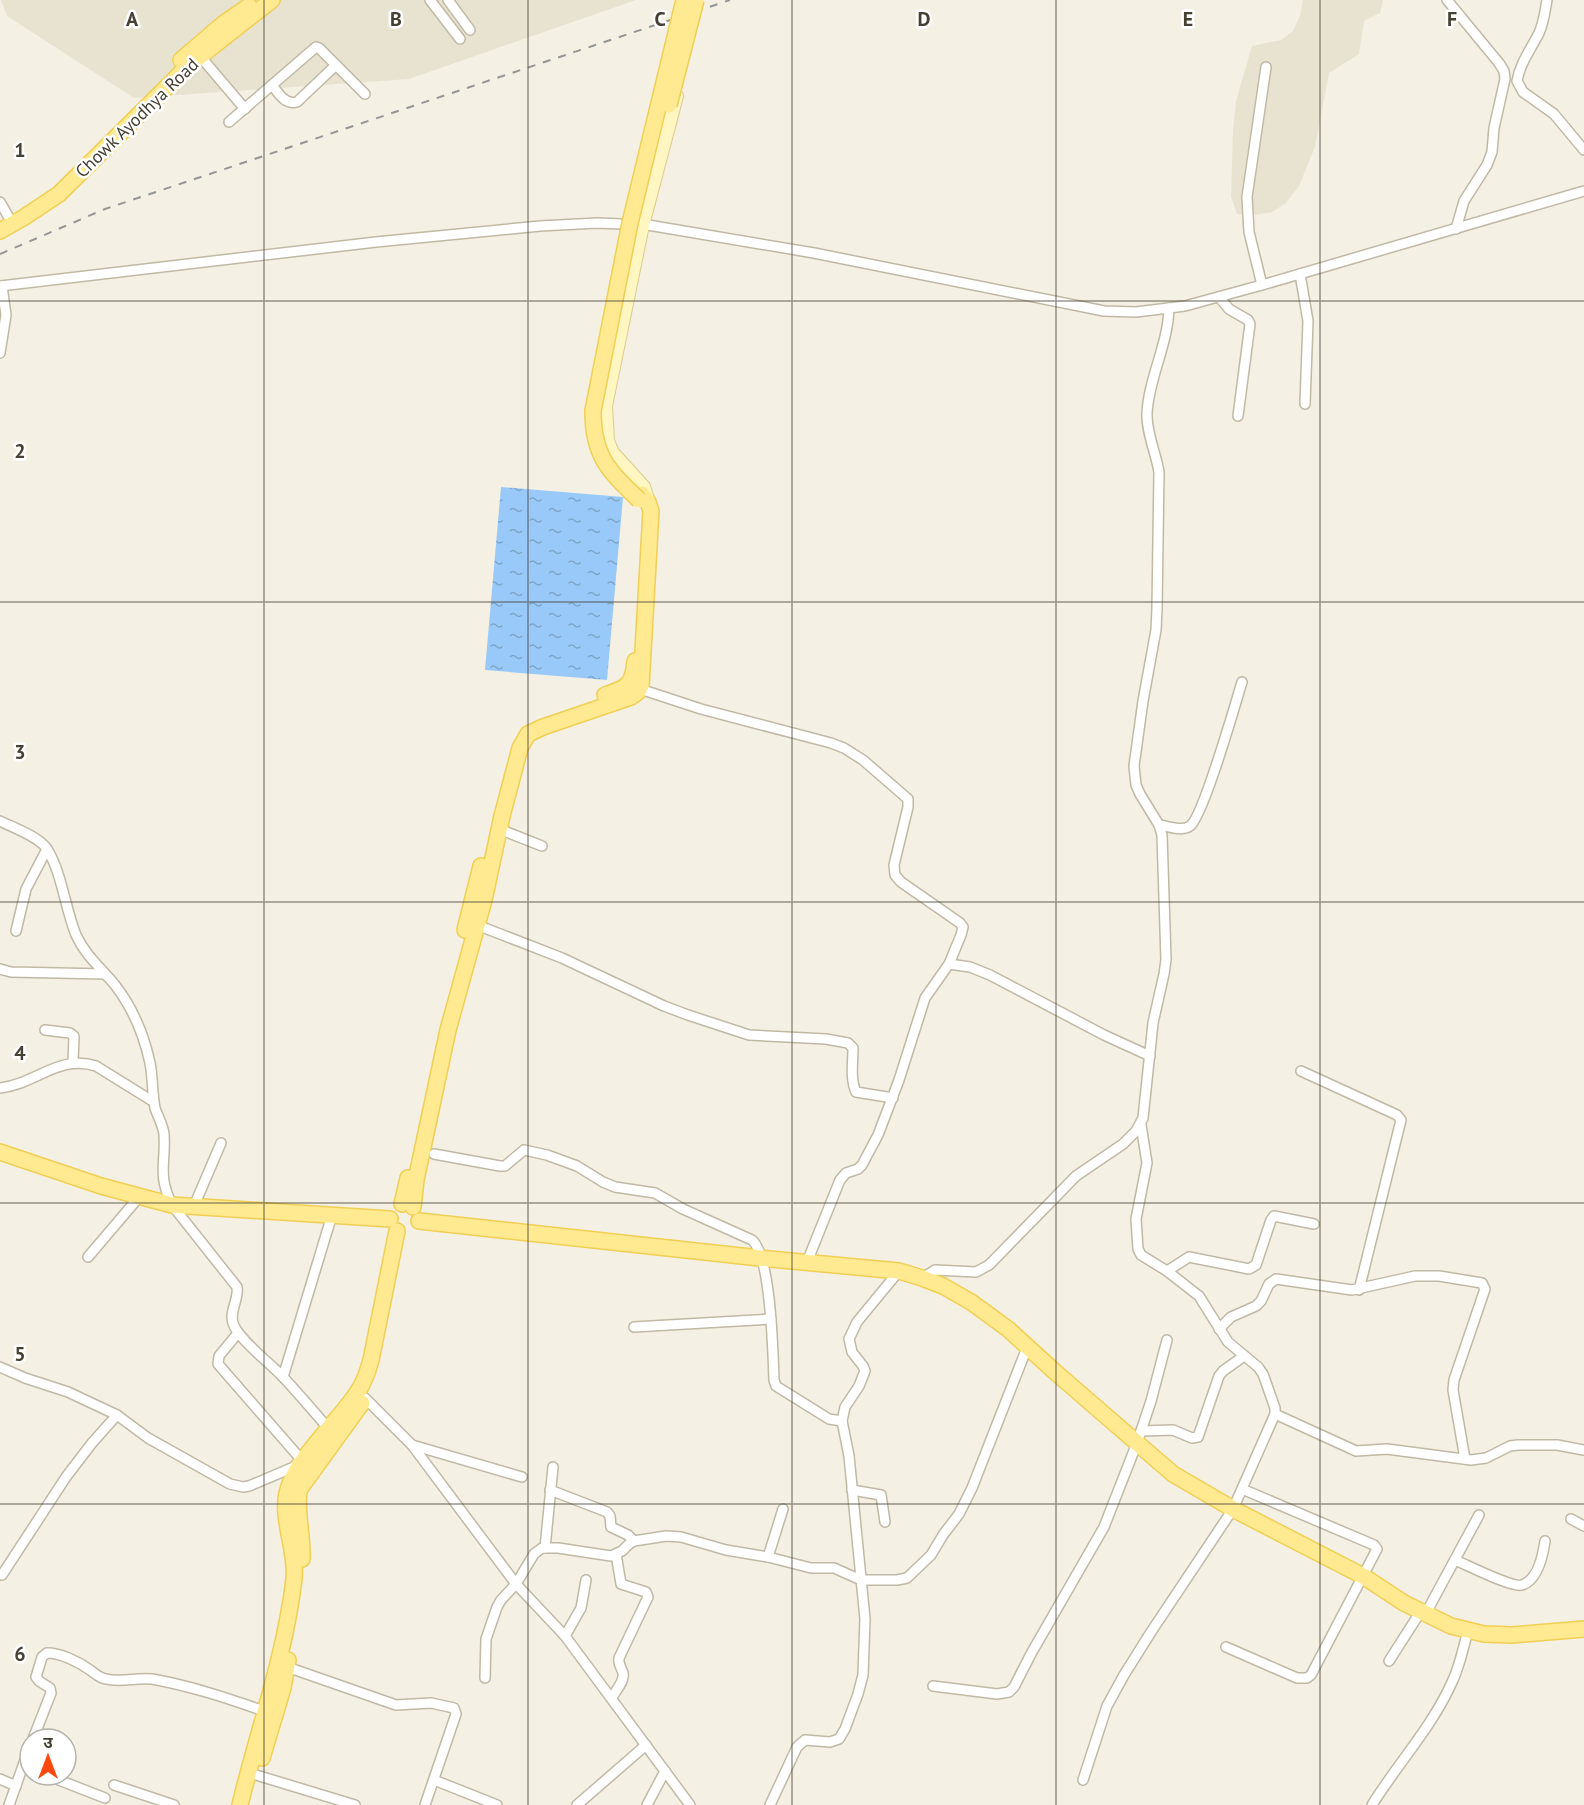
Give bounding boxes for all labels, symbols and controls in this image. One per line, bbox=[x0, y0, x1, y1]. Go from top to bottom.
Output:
text: A bbox=[126, 6, 139, 32]
text: B bbox=[390, 6, 402, 32]
text: C bbox=[654, 6, 666, 32]
text: D bbox=[918, 6, 931, 32]
text: E bbox=[1183, 6, 1193, 32]
text: F bbox=[1447, 6, 1457, 32]
street label: Chowk Ayodhya Road bbox=[70, 53, 203, 182]
text: 1 bbox=[14, 137, 26, 163]
text: 2 bbox=[14, 438, 26, 464]
text: 3 bbox=[14, 739, 26, 765]
text: 4 bbox=[14, 1040, 26, 1066]
text: 5 bbox=[14, 1341, 26, 1367]
text: 6 bbox=[14, 1641, 26, 1667]
north arrow bbox=[18, 1727, 78, 1787]
text: उ bbox=[43, 1732, 53, 1752]

